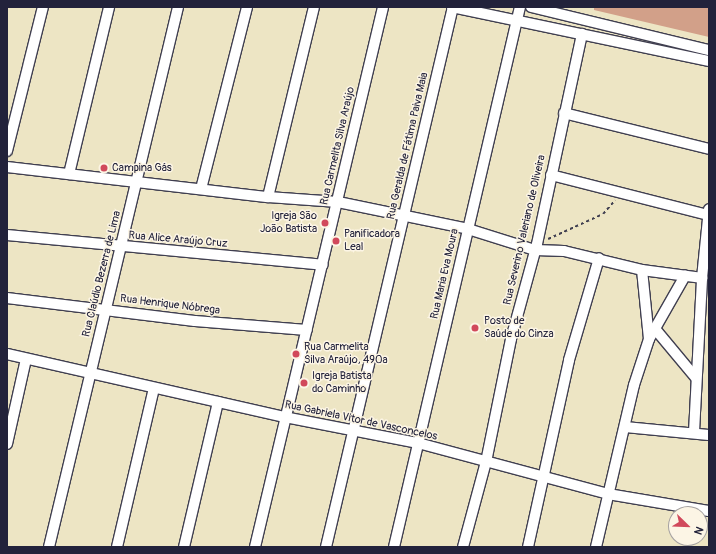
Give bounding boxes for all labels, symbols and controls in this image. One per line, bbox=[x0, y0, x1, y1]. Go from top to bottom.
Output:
street label: Rua Geralda de Fátima Paiva Maia bbox=[385, 71, 431, 221]
street label: Rua Carmelita Silva Araújo bbox=[318, 86, 358, 206]
street label: Rua Severino Valeriano de Oliveira bbox=[501, 154, 549, 306]
place label: Campina Gás bbox=[112, 161, 172, 175]
marker: Campina Gás bbox=[99, 163, 109, 173]
street label: Rua Claúdio Bezerra de Lima bbox=[80, 210, 124, 338]
place label: Igreja São João Batista bbox=[260, 210, 317, 236]
marker: Igreja São João Batista bbox=[320, 218, 330, 228]
street label: Rua Maria Eva Moura bbox=[428, 227, 462, 321]
place label: Panificadora Leal bbox=[344, 228, 400, 254]
street label: Rua Alice Araújo Cruz bbox=[128, 229, 228, 251]
marker: Panificadora Leal bbox=[331, 236, 341, 246]
street label: Rua Henrique Nóbrega bbox=[119, 292, 221, 318]
place label: Posto de Saúde do Cinza bbox=[484, 315, 554, 341]
marker: Posto de Saúde do Cinza bbox=[469, 322, 481, 334]
place label: Rua Carmelita Silva Araújo, 490a bbox=[304, 341, 388, 367]
marker: Rua Carmelita Silva Araújo, 490a bbox=[291, 349, 301, 359]
place label: Igreja Batista do Caminho bbox=[312, 370, 372, 396]
marker: Igreja Batista do Caminho bbox=[299, 378, 309, 388]
street label: Rua Gabriela Vitor de Vasconcelos bbox=[283, 398, 439, 444]
north arrow bbox=[668, 506, 708, 546]
text: N bbox=[691, 525, 706, 536]

